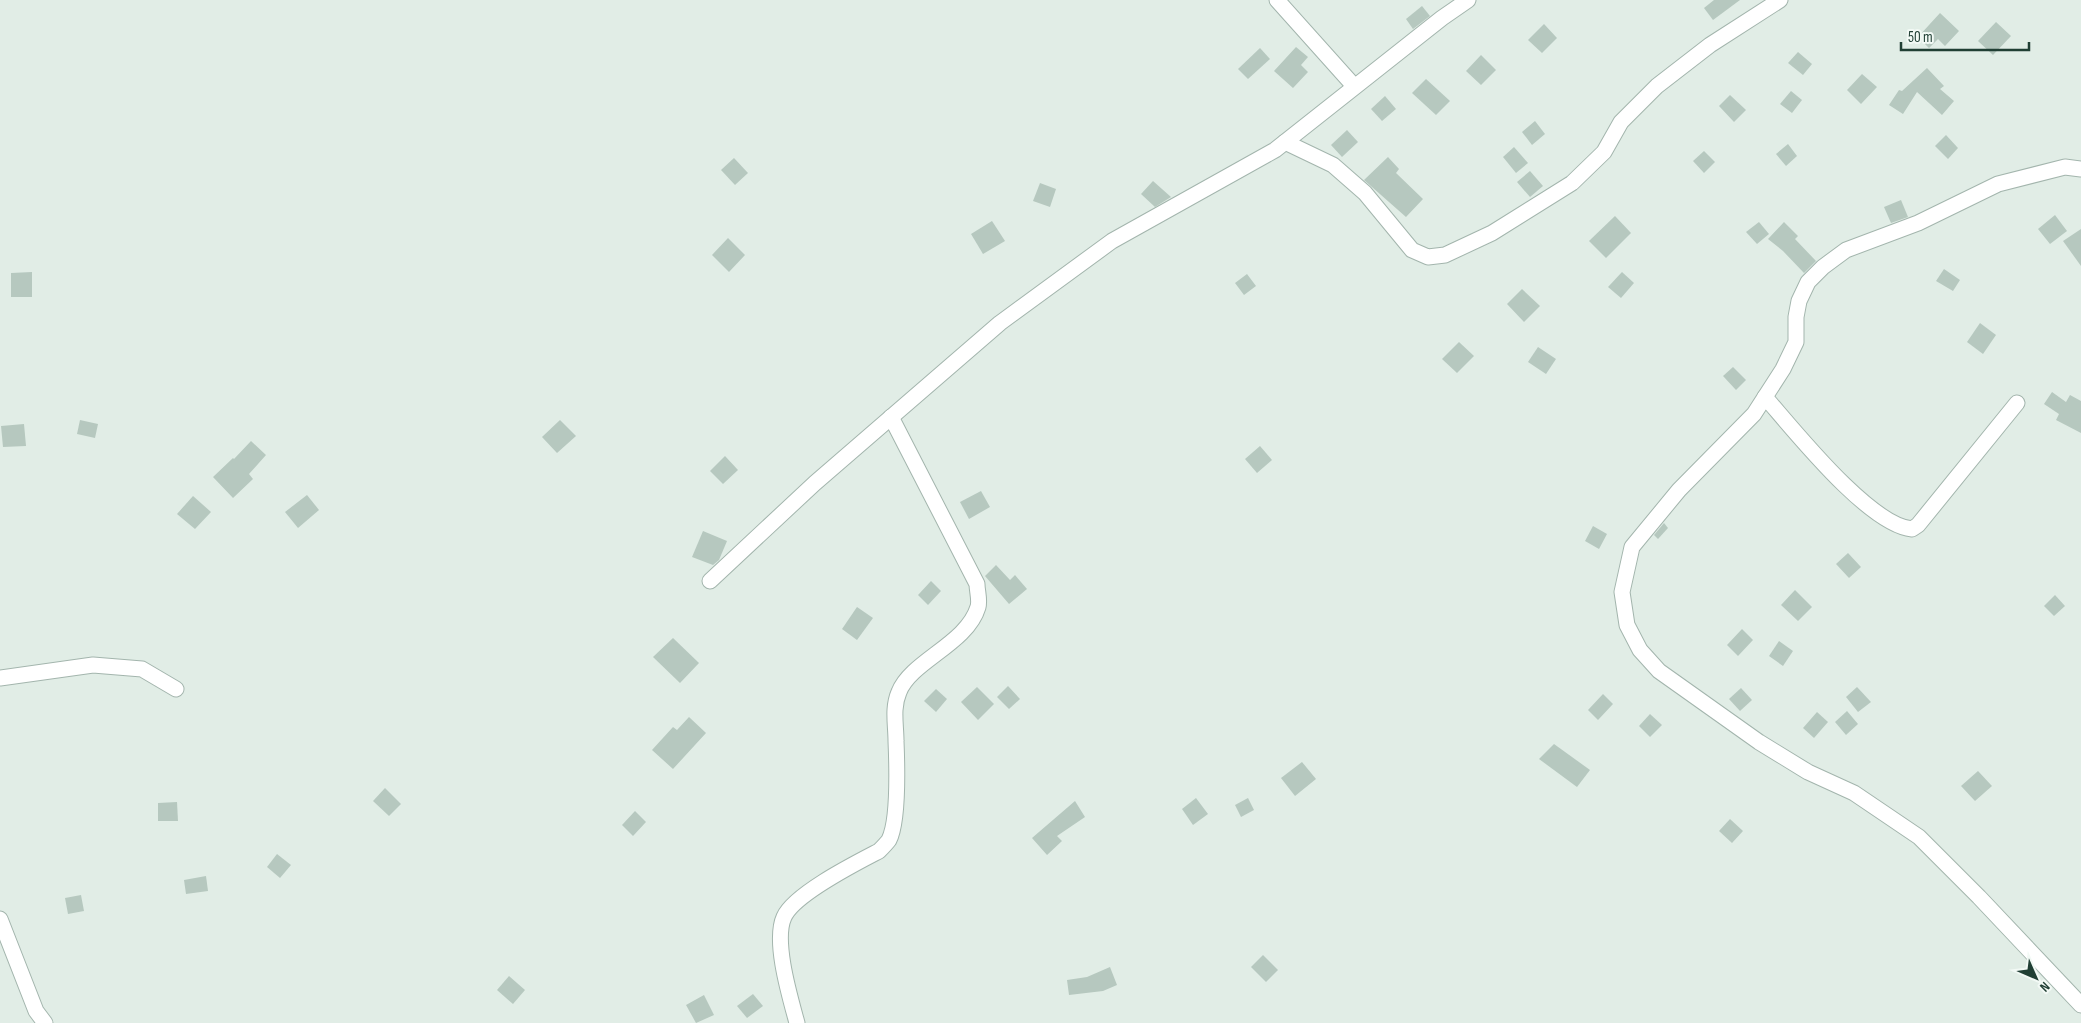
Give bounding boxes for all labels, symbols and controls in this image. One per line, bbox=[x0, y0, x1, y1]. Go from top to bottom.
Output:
scale bar bbox=[1901, 20, 2028, 52]
text: 50 m bbox=[1908, 28, 1933, 47]
north arrow bbox=[2011, 953, 2061, 1003]
text: N bbox=[2036, 978, 2053, 995]

